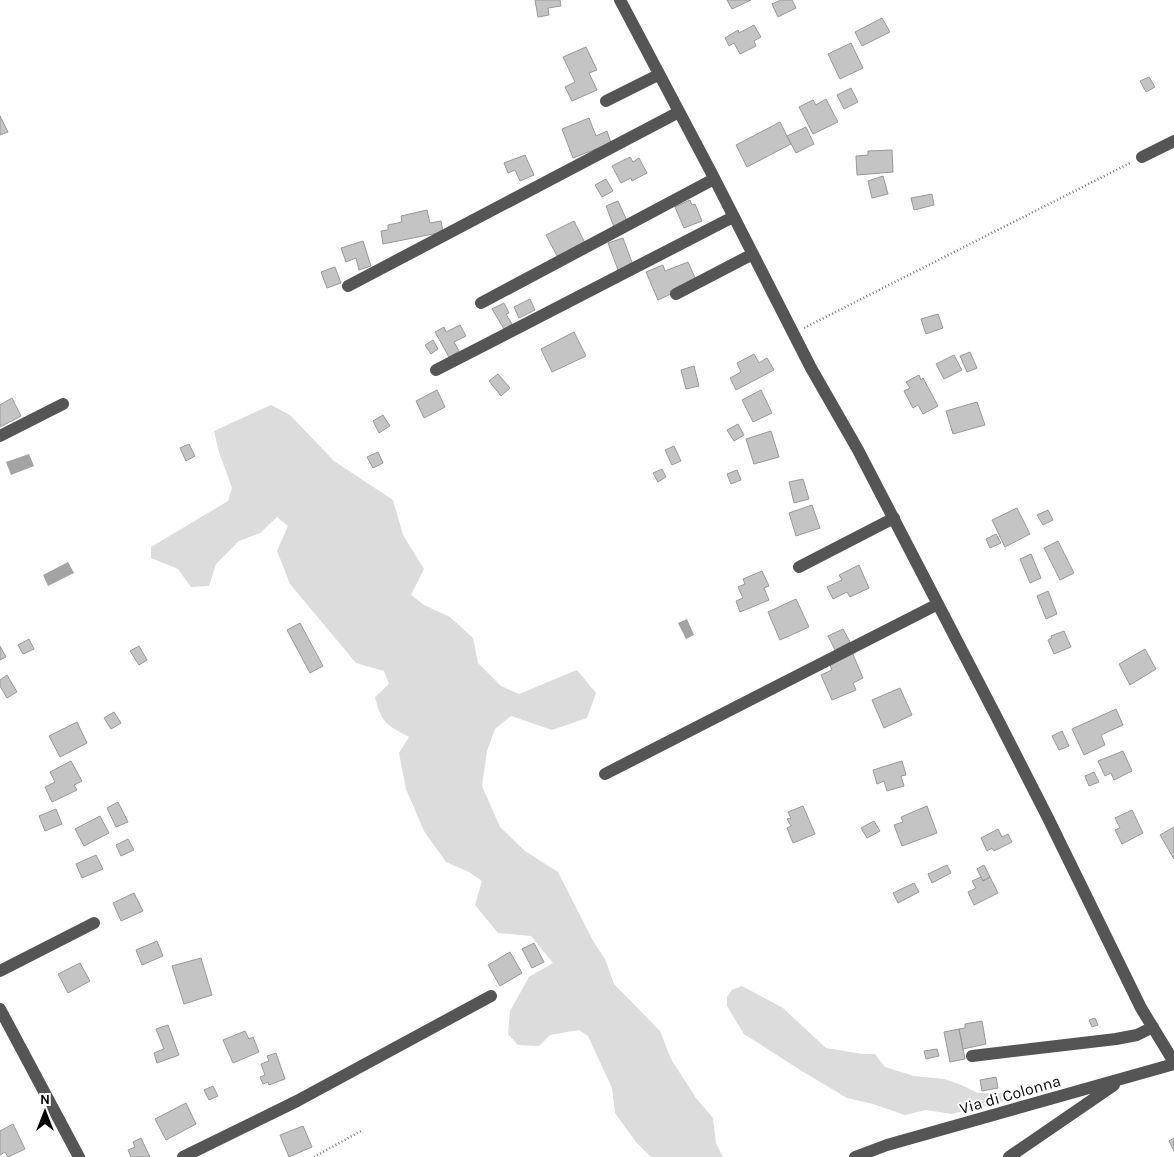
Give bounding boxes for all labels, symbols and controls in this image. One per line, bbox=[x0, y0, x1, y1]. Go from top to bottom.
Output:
street label: Via di Colonna bbox=[957, 1071, 1063, 1118]
north arrow bbox=[20, 1087, 70, 1137]
text: N bbox=[40, 1091, 50, 1108]

